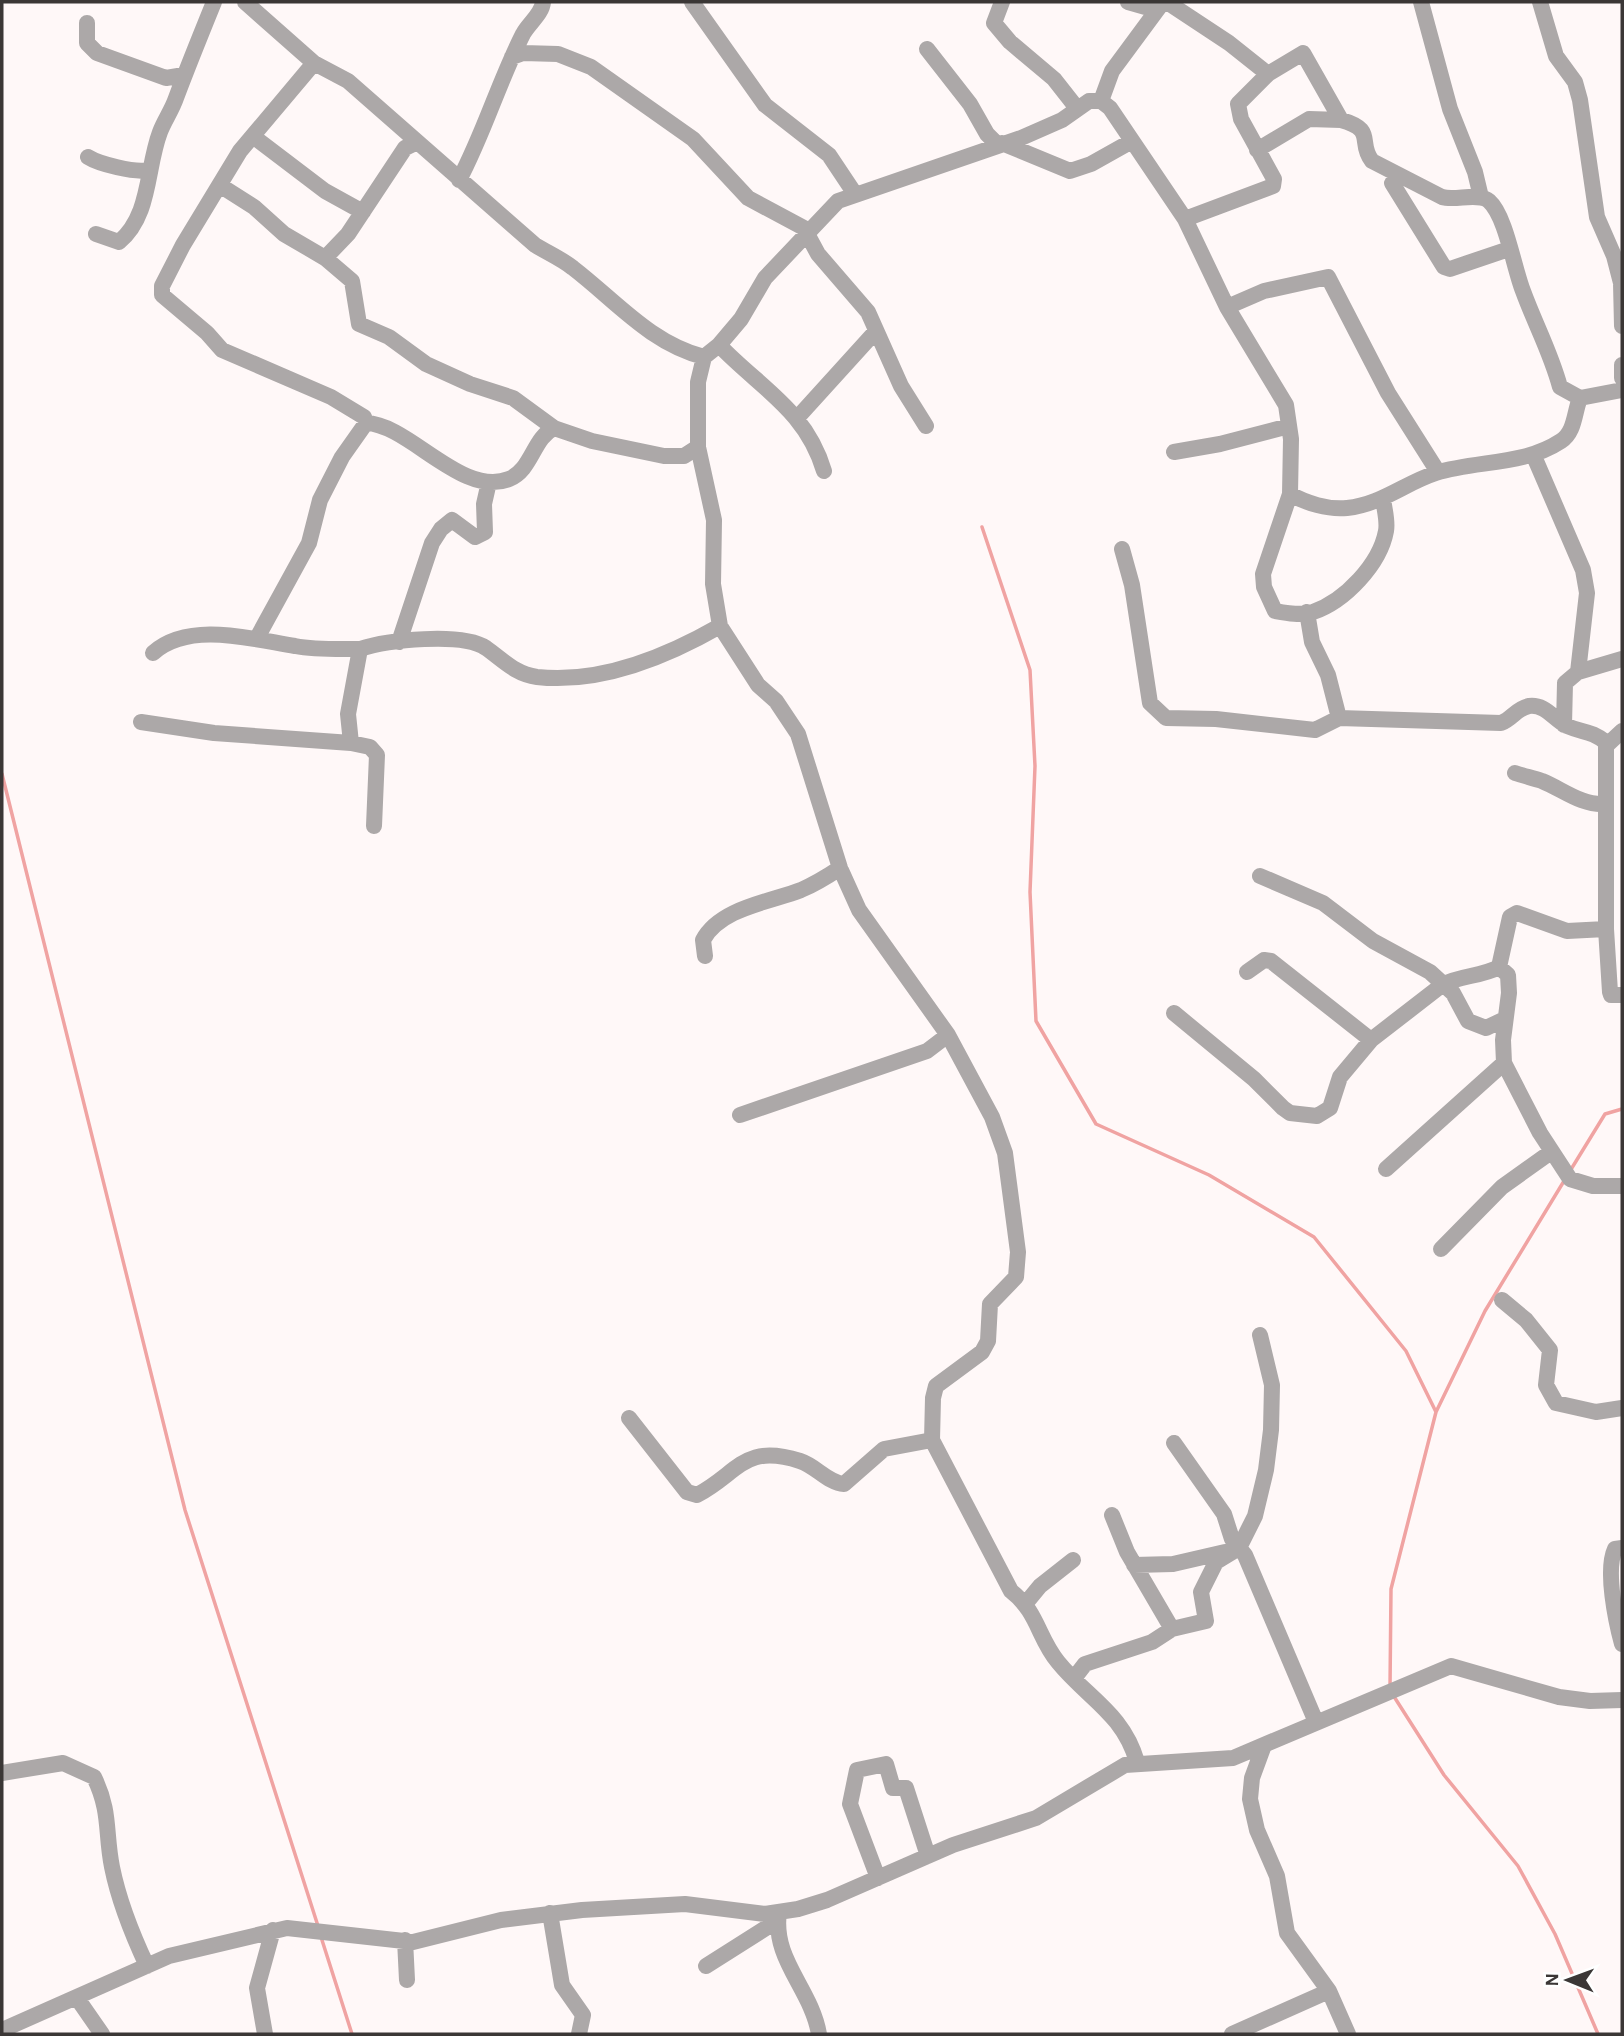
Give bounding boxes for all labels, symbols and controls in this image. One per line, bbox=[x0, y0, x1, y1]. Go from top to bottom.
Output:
north arrow bbox=[1533, 1945, 1603, 2015]
text: N bbox=[1543, 1973, 1562, 1987]

